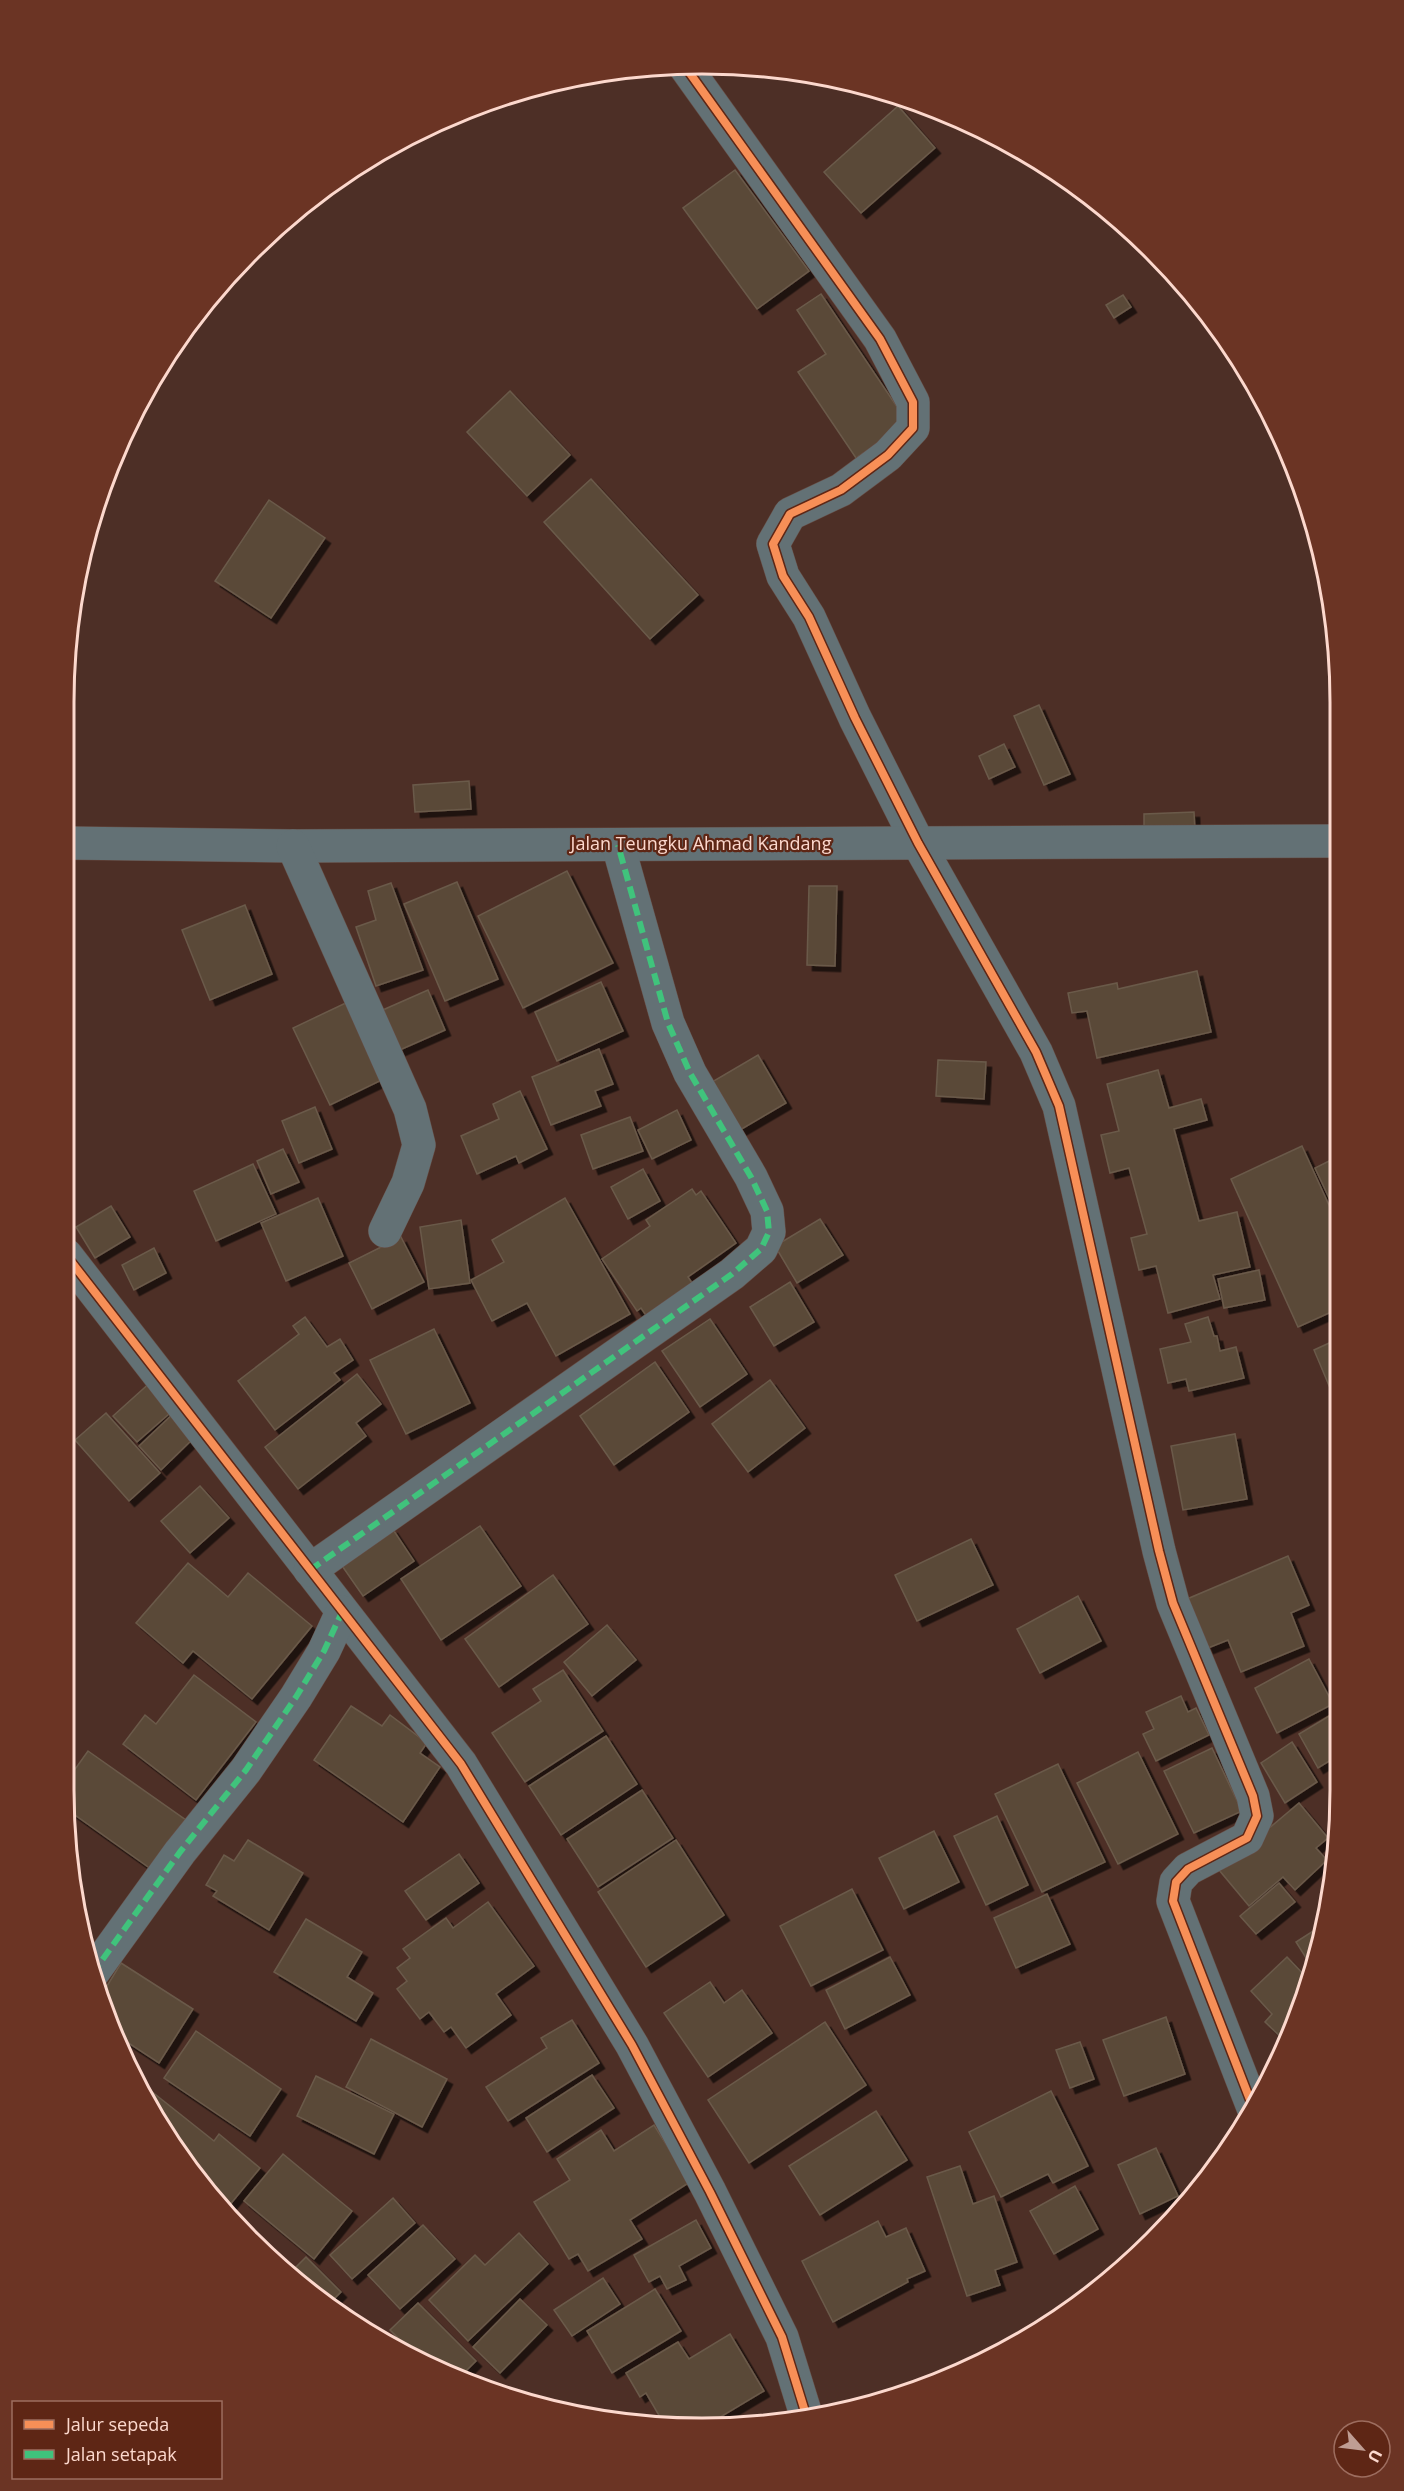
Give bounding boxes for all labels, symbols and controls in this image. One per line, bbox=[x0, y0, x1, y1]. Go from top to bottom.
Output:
street label: Jalan Teungku Ahmad Kandang bbox=[569, 831, 832, 855]
legend bbox=[12, 2401, 222, 2479]
text: Jalur sepeda bbox=[64, 2412, 169, 2436]
north arrow bbox=[1332, 2419, 1392, 2479]
text: Jalan setapak bbox=[64, 2442, 177, 2466]
text: U bbox=[1363, 2446, 1388, 2467]

